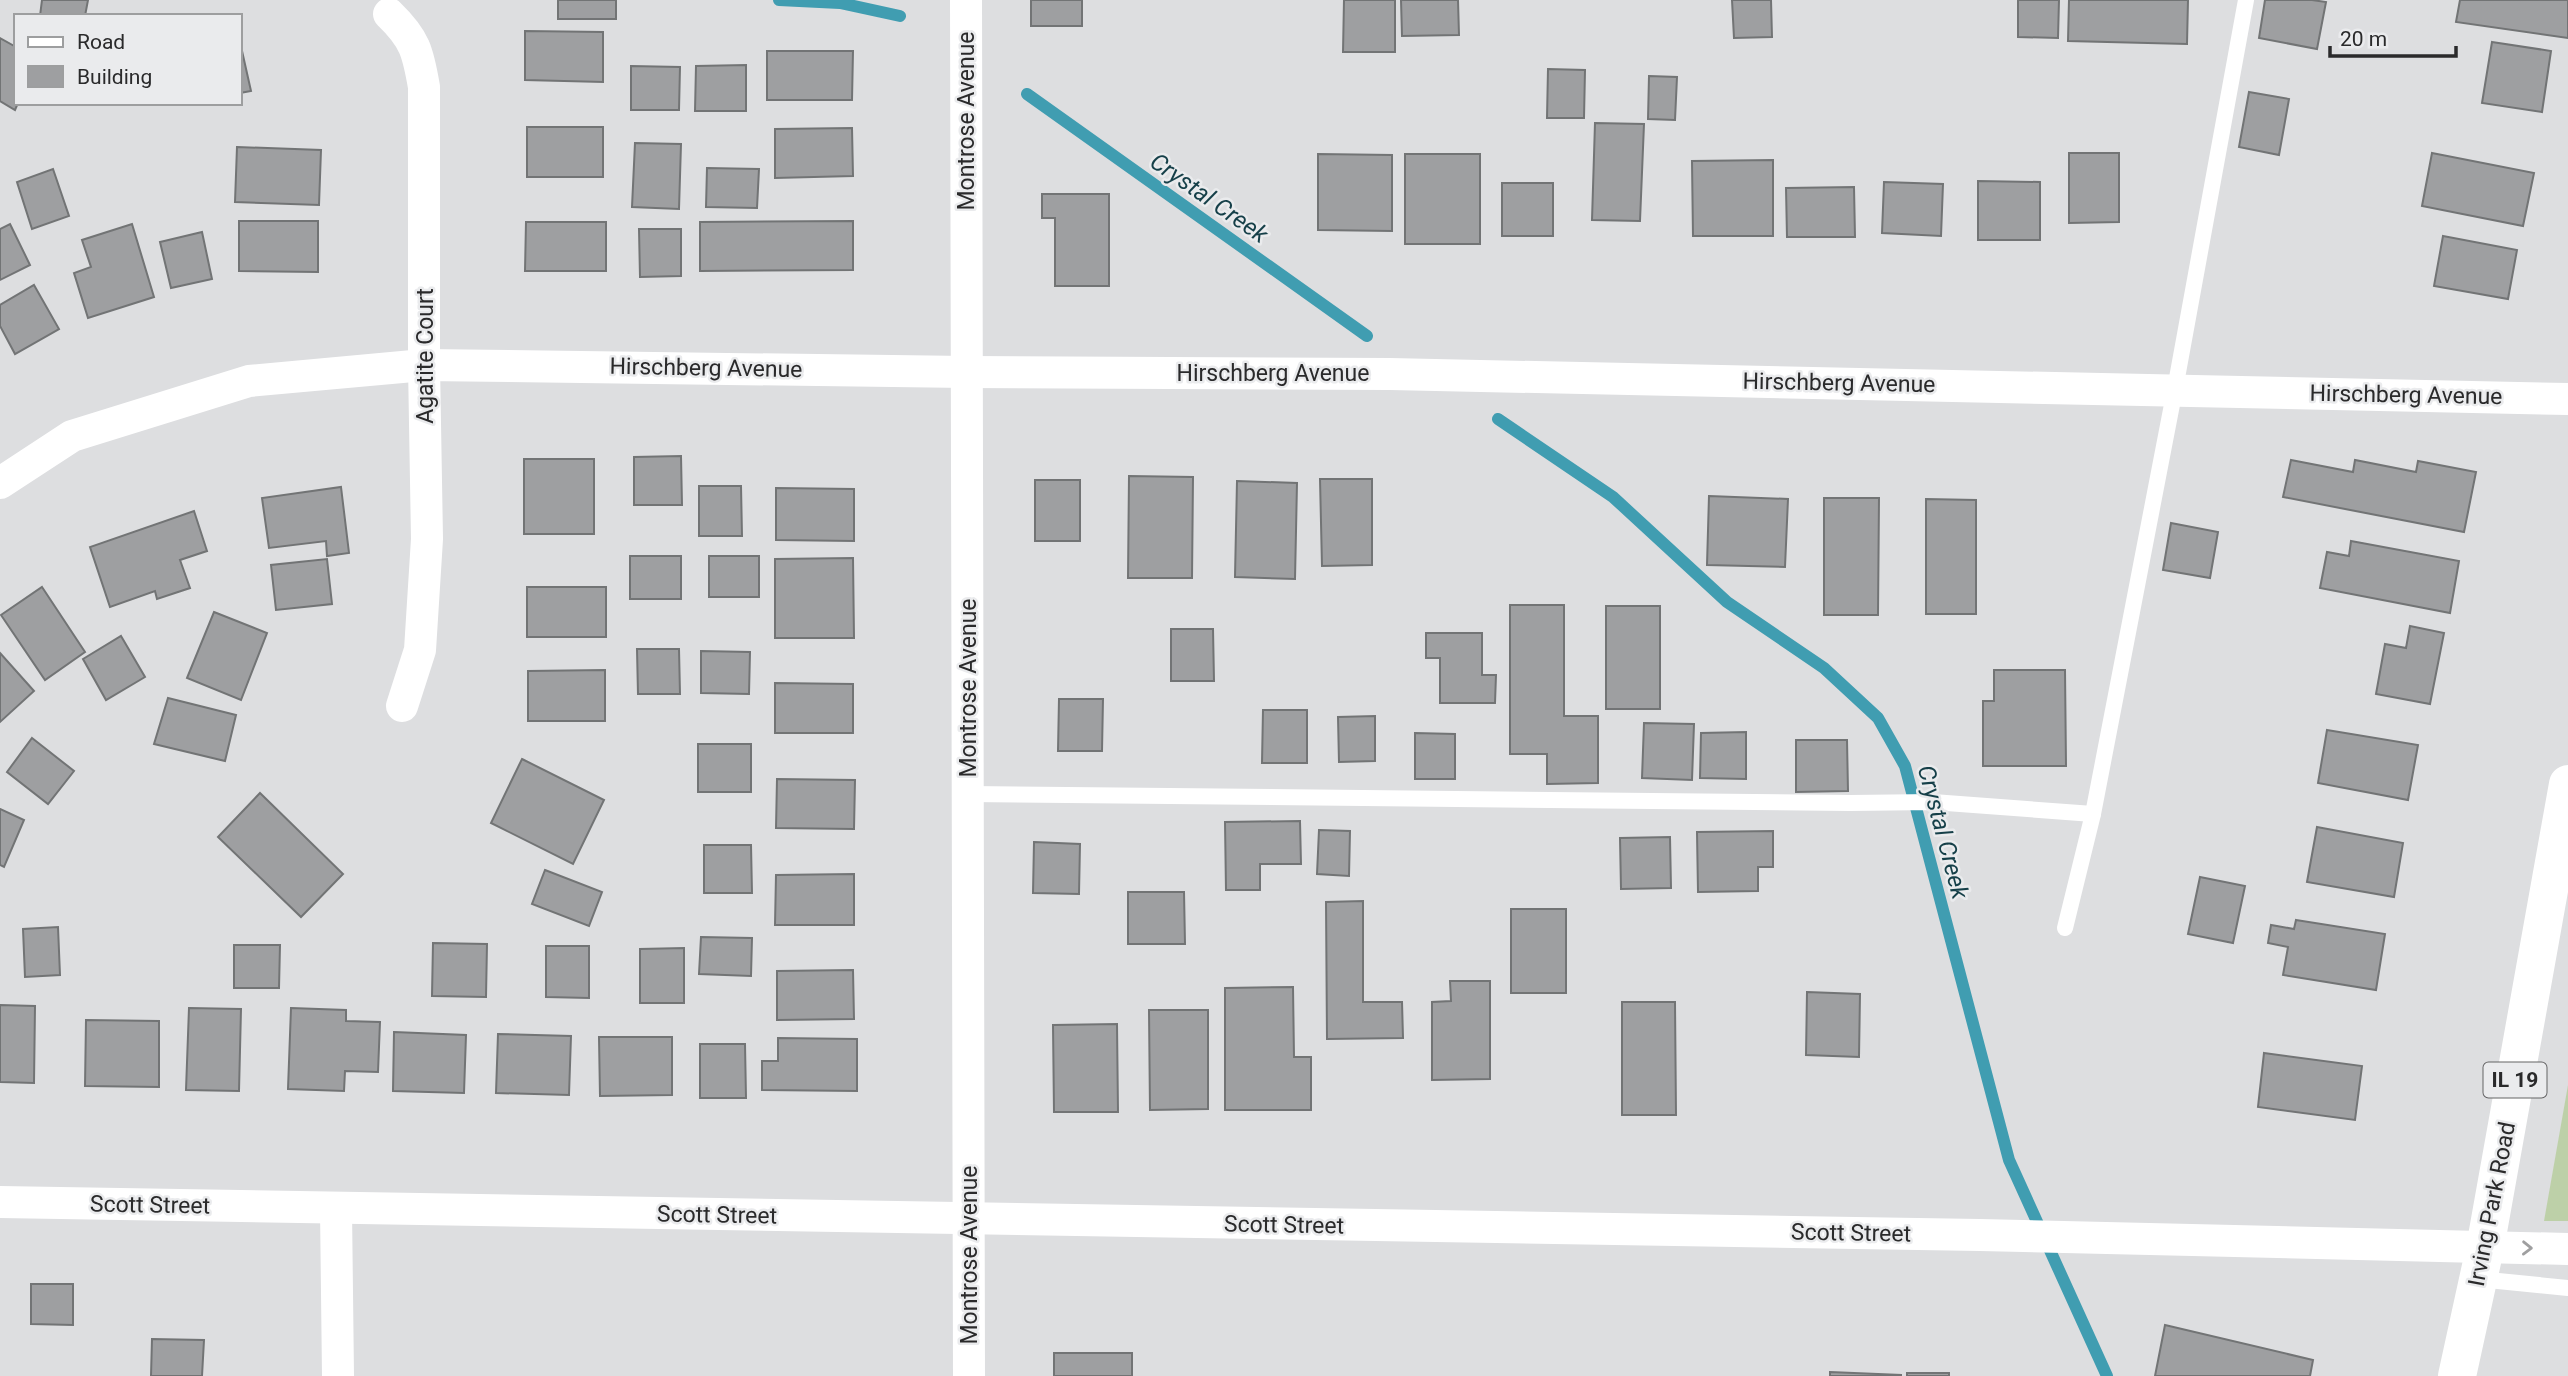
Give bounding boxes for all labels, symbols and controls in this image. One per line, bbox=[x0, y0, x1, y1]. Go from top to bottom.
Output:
legend bbox=[14, 14, 242, 105]
scale bar bbox=[2330, 14, 2456, 58]
text: 20 m bbox=[2340, 27, 2387, 51]
text: Road bbox=[77, 30, 125, 54]
street label: Montrose Avenue bbox=[953, 31, 980, 211]
text: Building bbox=[77, 65, 152, 89]
water label: Crystal Creek bbox=[1145, 147, 1274, 250]
street label: Agatite Court bbox=[412, 288, 439, 424]
street label: Hirschberg Avenue bbox=[609, 353, 803, 383]
street label: Hirschberg Avenue bbox=[1177, 360, 1369, 387]
street label: Hirschberg Avenue bbox=[1742, 368, 1936, 398]
street label: Hirschberg Avenue bbox=[2309, 380, 2503, 410]
street label: Montrose Avenue bbox=[955, 598, 982, 778]
water label: Crystal Creek bbox=[1912, 762, 1975, 903]
road number: IL 19 bbox=[2484, 1062, 2546, 1098]
street label: Irving Park Road bbox=[2463, 1119, 2521, 1289]
street label: Montrose Avenue bbox=[956, 1165, 983, 1345]
street label: Scott Street bbox=[90, 1190, 210, 1220]
street label: Scott Street bbox=[657, 1200, 777, 1230]
street label: Scott Street bbox=[1224, 1210, 1344, 1240]
street label: Scott Street bbox=[1791, 1218, 1911, 1248]
one-way arrow bbox=[2521, 1241, 2532, 1256]

